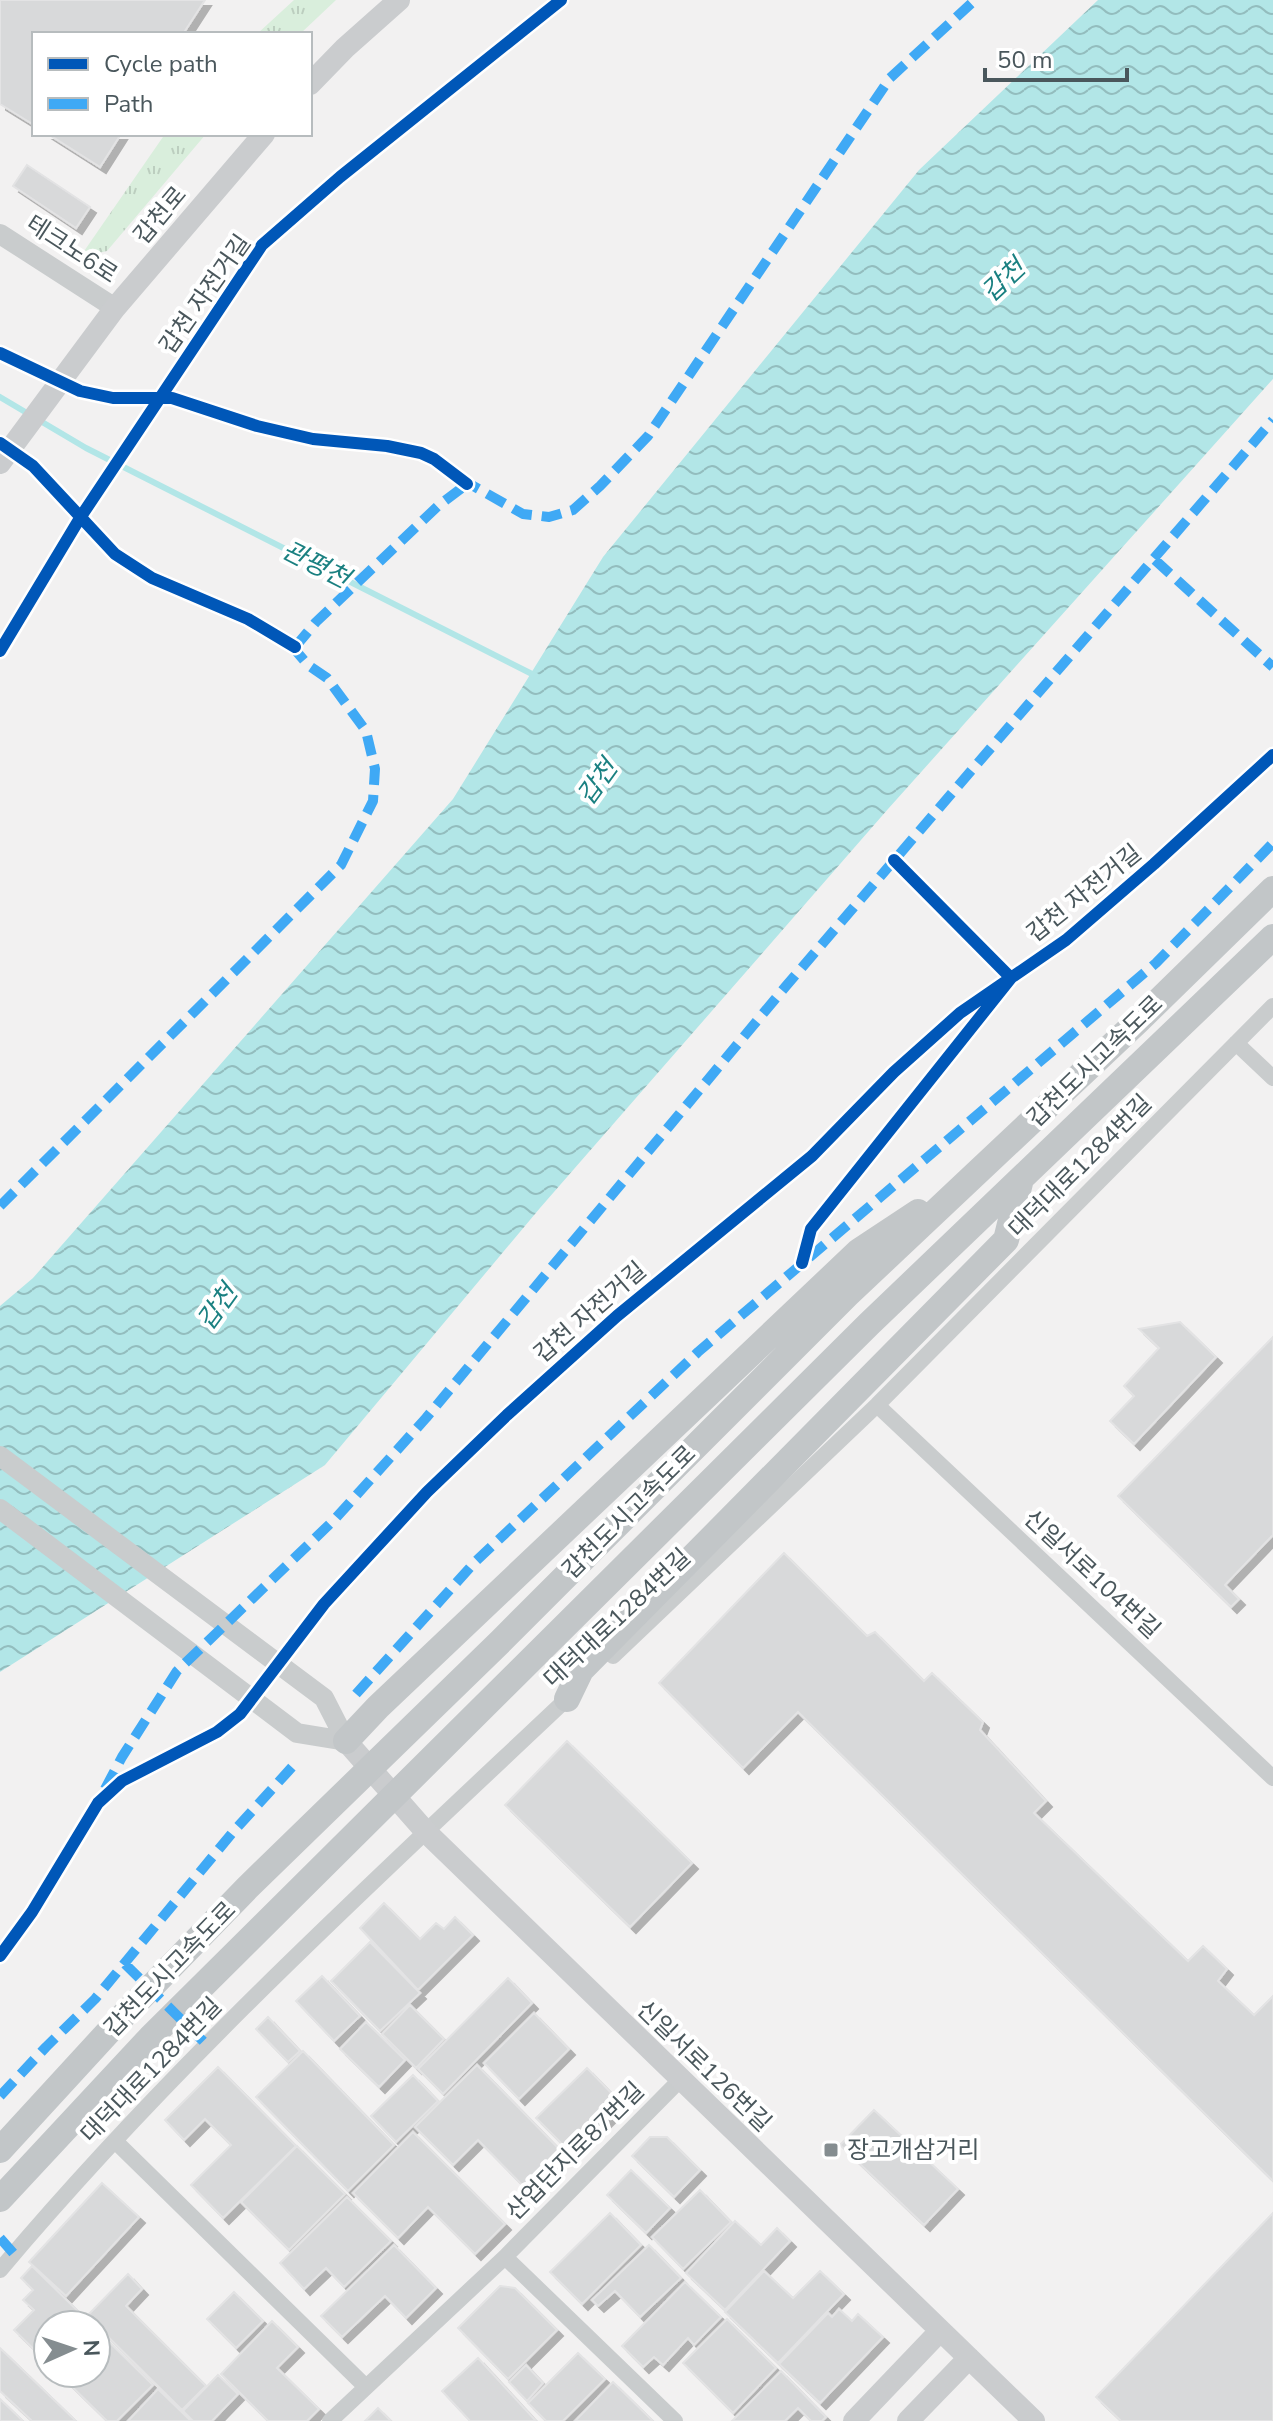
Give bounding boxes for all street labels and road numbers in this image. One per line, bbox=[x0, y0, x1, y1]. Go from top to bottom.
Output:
street label: 갑천로 bbox=[126, 179, 194, 251]
street label: 테크노6로 bbox=[20, 208, 124, 290]
street label: 갑천 자전거길 bbox=[152, 228, 258, 360]
street label: 갑천 자전거길 bbox=[1020, 837, 1148, 949]
street label: 갑천도시고속도로 bbox=[1020, 988, 1170, 1134]
street label: 대덕대로1284번길 bbox=[1001, 1087, 1159, 1245]
street label: 갑천 자전거길 bbox=[527, 1254, 653, 1370]
street label: 갑천도시고속도로 bbox=[555, 1438, 703, 1586]
street label: 신일서로104번길 bbox=[1017, 1502, 1167, 1646]
street label: 대덕대로1284번길 bbox=[537, 1541, 697, 1695]
street label: 갑천도시고속도로 bbox=[97, 1894, 243, 2044]
street label: 대덕대로1284번길 bbox=[73, 1991, 229, 2149]
street label: 신일서로126번길 bbox=[630, 1993, 778, 2139]
street label: 산업단지로87번길 bbox=[499, 2075, 651, 2227]

